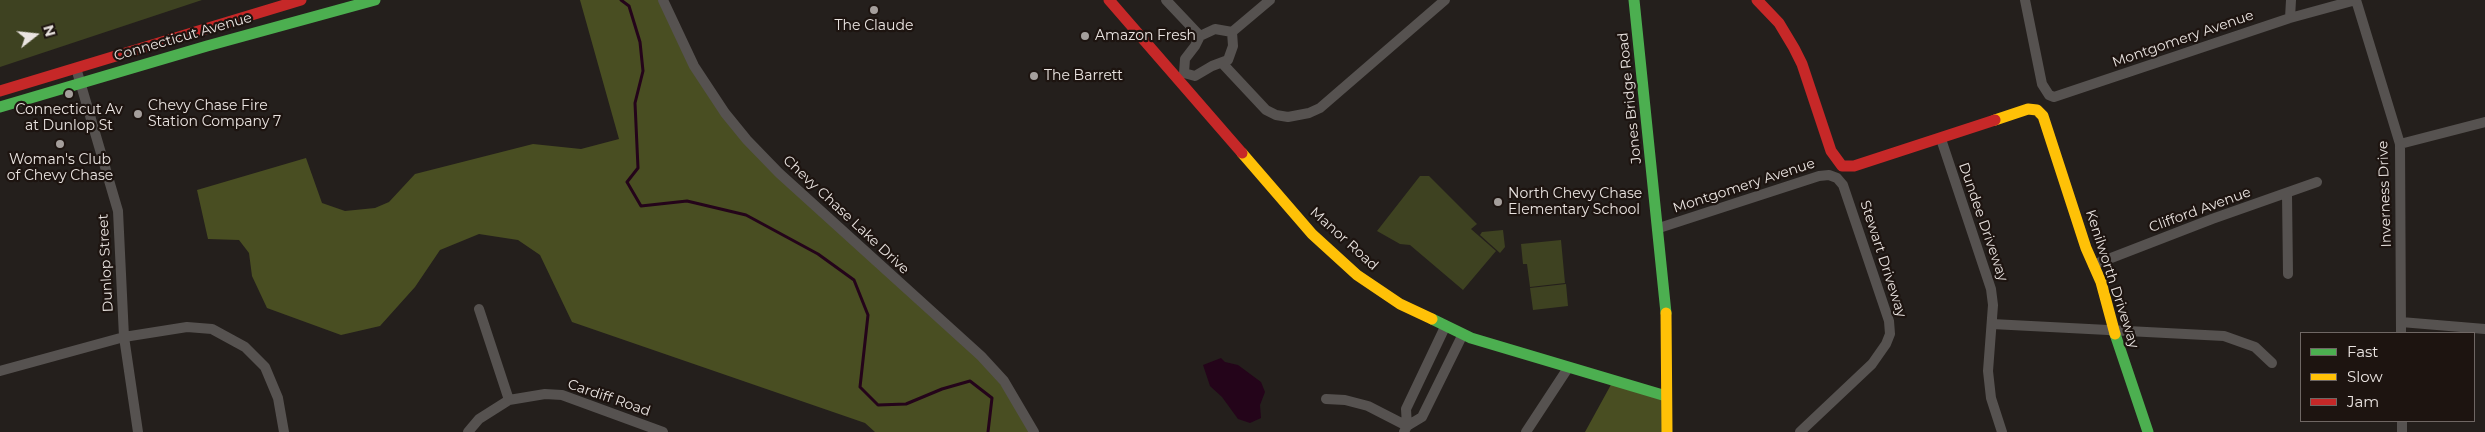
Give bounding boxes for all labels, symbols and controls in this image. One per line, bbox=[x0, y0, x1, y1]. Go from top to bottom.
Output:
marker: The Claude bbox=[868, 4, 880, 16]
street label: Montgomery Avenue bbox=[2110, 7, 2256, 71]
street label: Connecticut Avenue bbox=[112, 9, 254, 65]
north arrow bbox=[10, 10, 60, 60]
place label: The Claude bbox=[835, 18, 913, 34]
text: N bbox=[39, 23, 60, 39]
place label: Amazon Fresh bbox=[1095, 28, 1196, 44]
marker: Amazon Fresh bbox=[1079, 30, 1091, 42]
street label: Jones Bridge Road bbox=[1615, 32, 1645, 164]
place label: The Barrett bbox=[1044, 68, 1123, 84]
marker: The Barrett bbox=[1028, 70, 1040, 82]
marker: Connecticut Av at Dunlop St bbox=[63, 88, 75, 100]
place label: Chevy Chase Fire Station Company 7 bbox=[148, 98, 281, 130]
place label: Connecticut Av at Dunlop St bbox=[15, 102, 123, 134]
marker: Chevy Chase Fire Station Company 7 bbox=[132, 108, 144, 120]
marker: Woman's Club of Chevy Chase bbox=[54, 138, 66, 150]
street label: Inverness Drive bbox=[2375, 140, 2395, 248]
place label: Woman's Club of Chevy Chase bbox=[7, 152, 113, 184]
street label: Chevy Chase Lake Drive bbox=[779, 152, 913, 278]
street label: Montgomery Avenue bbox=[1671, 155, 1817, 217]
street label: Dundee Driveway bbox=[1955, 160, 2011, 284]
street label: Clifford Avenue bbox=[2147, 184, 2253, 236]
place label: North Chevy Chase Elementary School bbox=[1508, 186, 1642, 218]
marker: North Chevy Chase Elementary School bbox=[1492, 196, 1504, 208]
street label: Stewart Driveway bbox=[1856, 198, 1910, 320]
street label: Manor Road bbox=[1307, 204, 1381, 274]
street label: Kenilworth Driveway bbox=[2082, 208, 2142, 350]
street label: Dunlop Street bbox=[95, 213, 117, 313]
legend bbox=[2300, 332, 2475, 422]
text: Fast bbox=[2347, 342, 2378, 361]
text: Slow bbox=[2347, 367, 2383, 386]
street label: Cardiff Road bbox=[565, 376, 653, 420]
text: Jam bbox=[2347, 392, 2379, 411]

